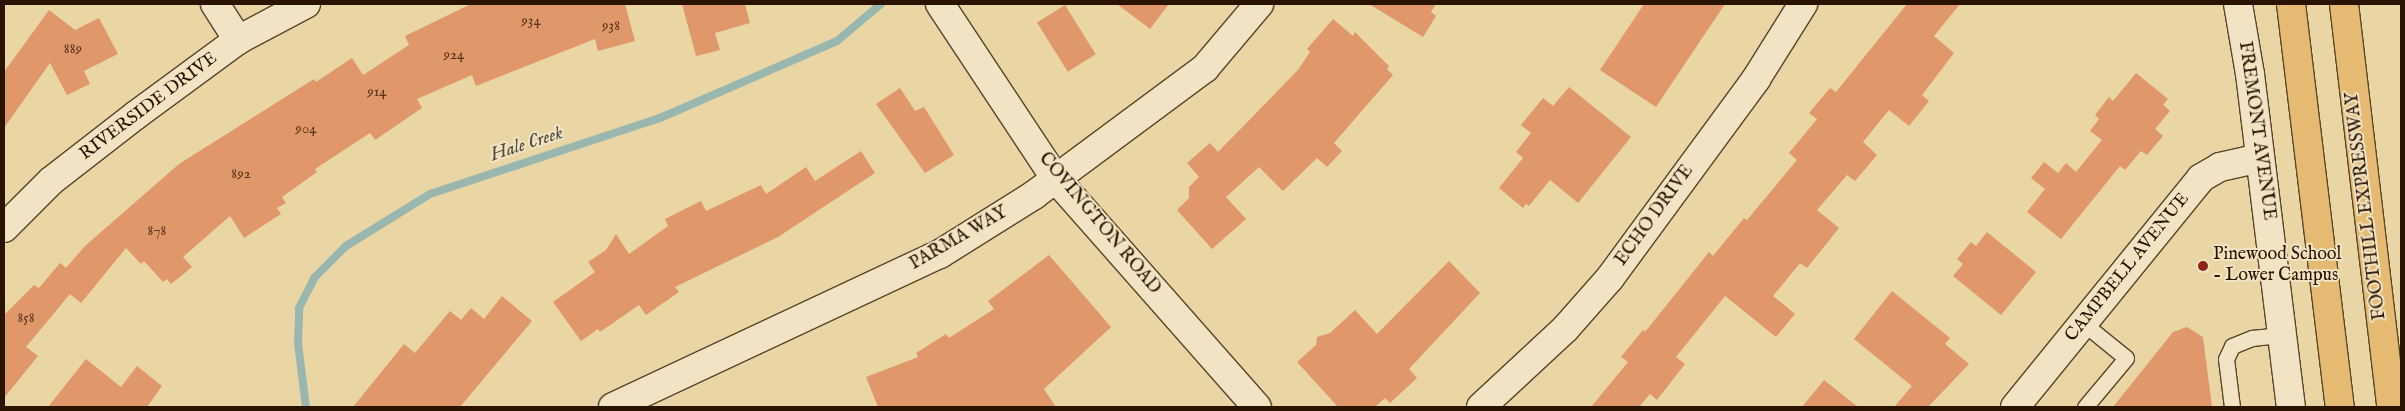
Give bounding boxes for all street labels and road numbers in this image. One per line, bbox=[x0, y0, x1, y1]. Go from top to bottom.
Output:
street label: FREMONT AVENUE bbox=[2233, 40, 2279, 222]
street label: RIVERSIDE DRIVE bbox=[76, 48, 222, 166]
street label: FOOTHILL EXPRESSWAY bbox=[2342, 91, 2392, 321]
street label: COVINGTON ROAD bbox=[1033, 149, 1165, 299]
street label: ECHO DRIVE bbox=[1611, 161, 1699, 271]
street label: CAMPBELL AVENUE bbox=[2061, 189, 2195, 347]
street label: PARMA WAY bbox=[906, 202, 1012, 276]

